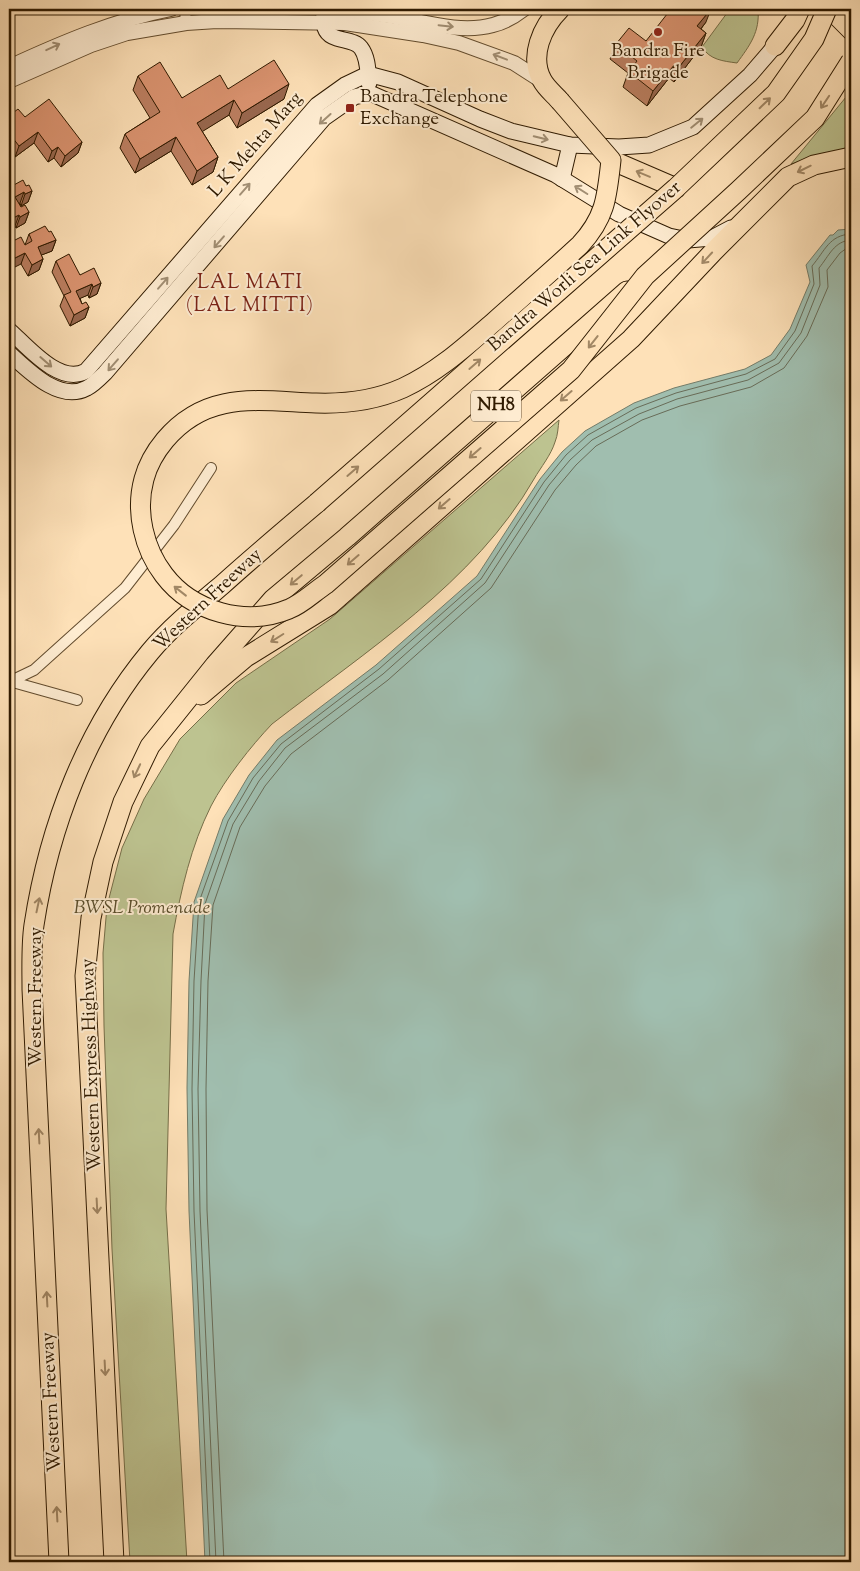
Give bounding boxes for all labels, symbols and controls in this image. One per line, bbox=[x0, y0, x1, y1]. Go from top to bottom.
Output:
one-way arrow bbox=[437, 21, 453, 31]
marker: Bandra Fire Brigade bbox=[652, 26, 664, 38]
place label: Bandra Fire Brigade bbox=[611, 38, 705, 87]
one-way arrow bbox=[45, 41, 60, 51]
one-way arrow bbox=[493, 52, 508, 61]
place label: Bandra Telephone Exchange bbox=[360, 84, 508, 133]
street label: L K Mehta Marg bbox=[203, 86, 309, 204]
one-way arrow bbox=[820, 95, 830, 109]
one-way arrow bbox=[759, 97, 772, 109]
marker: Bandra Telephone Exchange bbox=[344, 102, 356, 114]
one-way arrow bbox=[319, 113, 331, 125]
one-way arrow bbox=[690, 117, 703, 128]
one-way arrow bbox=[532, 134, 548, 143]
one-way arrow bbox=[797, 164, 812, 174]
one-way arrow bbox=[636, 169, 651, 178]
street label: Bandra Worli Sea Link Flyover bbox=[482, 175, 688, 359]
one-way arrow bbox=[239, 182, 250, 195]
one-way arrow bbox=[574, 185, 588, 195]
one-way arrow bbox=[213, 235, 224, 248]
one-way arrow bbox=[701, 252, 713, 265]
district label: LAL MATI (LAL MITTI) bbox=[186, 269, 314, 321]
one-way arrow bbox=[157, 277, 169, 290]
one-way arrow bbox=[588, 335, 599, 348]
one-way arrow bbox=[39, 357, 52, 368]
one-way arrow bbox=[107, 358, 118, 371]
one-way arrow bbox=[469, 358, 482, 370]
road number: NH8 bbox=[471, 391, 521, 422]
one-way arrow bbox=[560, 391, 573, 402]
one-way arrow bbox=[469, 447, 482, 459]
one-way arrow bbox=[347, 465, 360, 477]
one-way arrow bbox=[438, 498, 451, 509]
street label: Western Freeway bbox=[147, 542, 269, 658]
one-way arrow bbox=[347, 554, 360, 565]
one-way arrow bbox=[290, 574, 303, 585]
one-way arrow bbox=[173, 586, 187, 596]
one-way arrow bbox=[270, 632, 284, 643]
one-way arrow bbox=[132, 763, 142, 778]
park label: BWSL Promenade bbox=[74, 895, 210, 922]
one-way arrow bbox=[34, 897, 43, 913]
street label: Western Freeway bbox=[23, 926, 50, 1067]
street label: Western Express Highway bbox=[75, 957, 109, 1172]
one-way arrow bbox=[34, 1129, 44, 1145]
one-way arrow bbox=[92, 1197, 101, 1213]
one-way arrow bbox=[42, 1291, 51, 1307]
street label: Western Freeway bbox=[35, 1331, 69, 1473]
one-way arrow bbox=[100, 1360, 109, 1376]
one-way arrow bbox=[52, 1506, 62, 1522]

